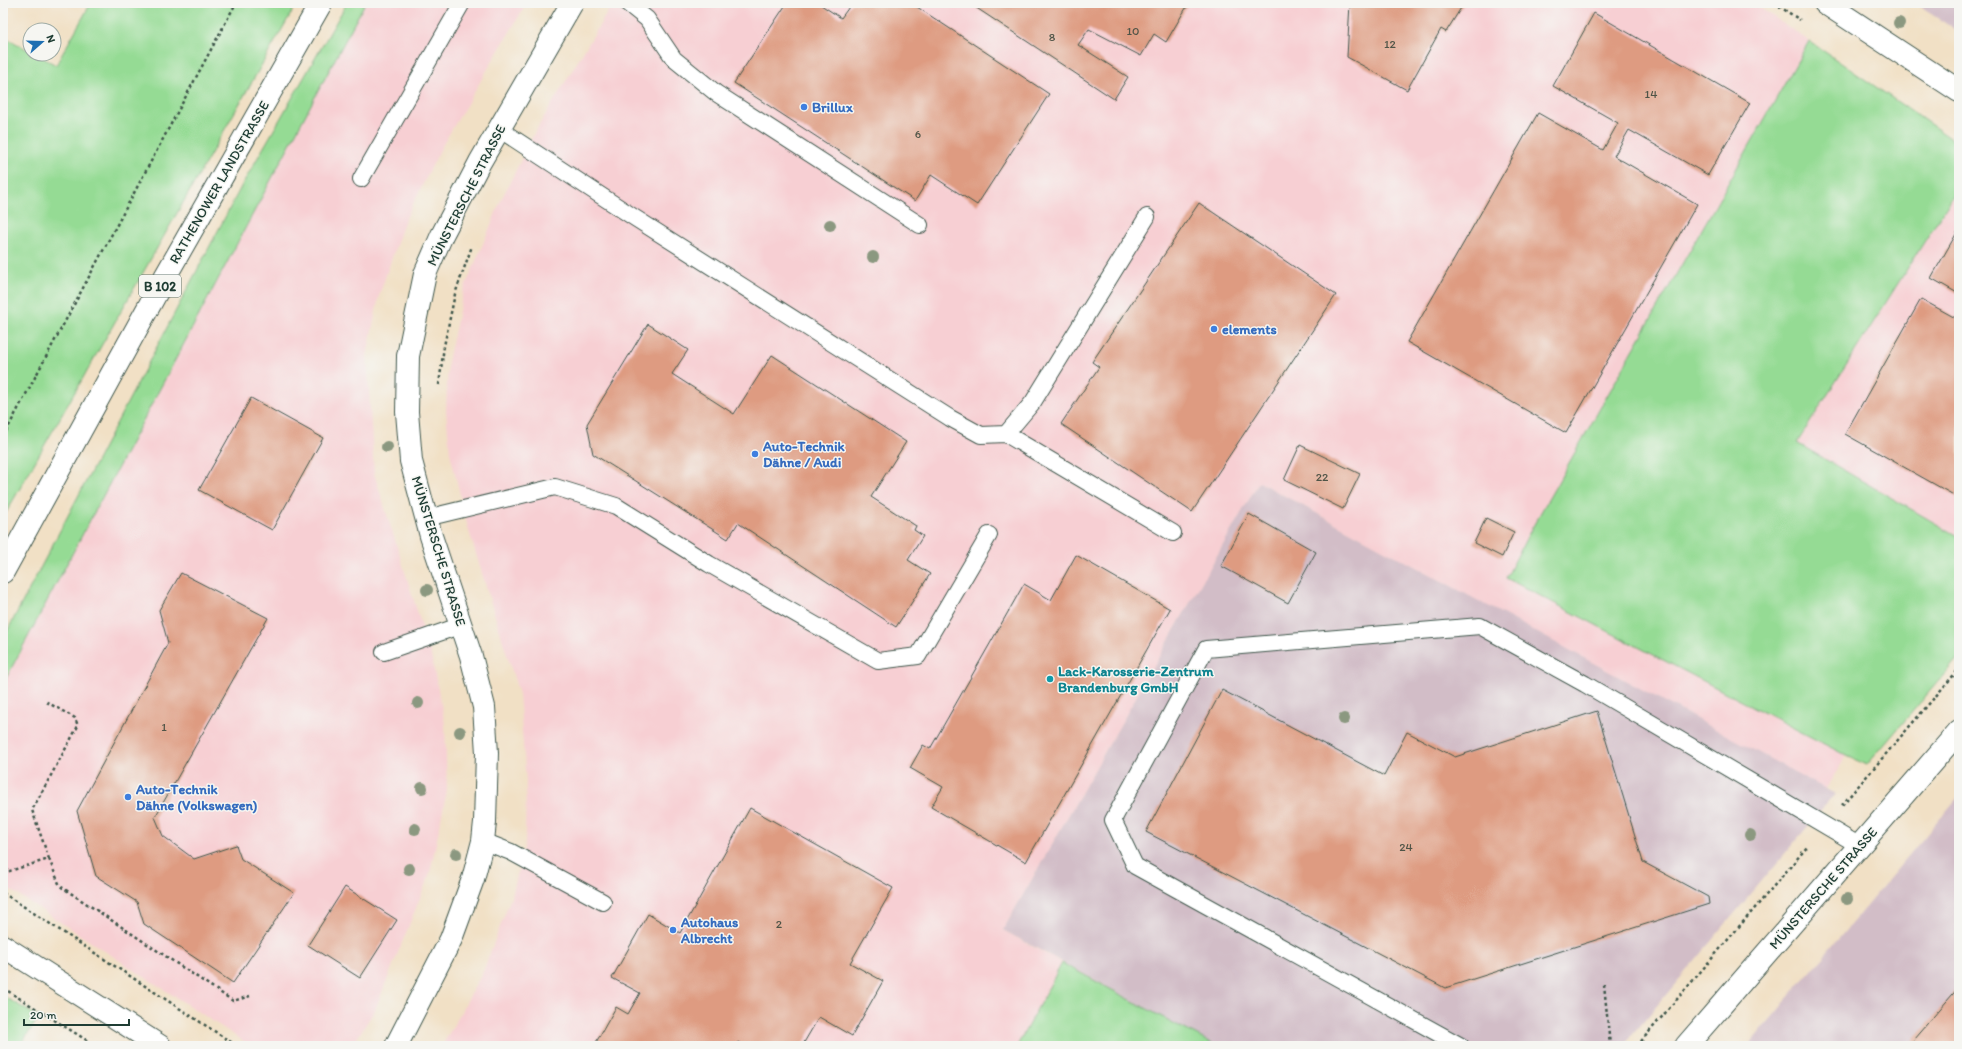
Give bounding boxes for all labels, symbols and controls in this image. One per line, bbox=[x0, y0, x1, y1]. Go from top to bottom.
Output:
north arrow bbox=[22, 22, 62, 62]
house number: 10 bbox=[1127, 24, 1139, 38]
house number: 8 bbox=[1049, 30, 1056, 44]
text: N bbox=[44, 33, 58, 44]
house number: 12 bbox=[1384, 37, 1397, 51]
house number: 14 bbox=[1645, 87, 1657, 101]
street label: RATHENOWER LANDSTRASSE bbox=[166, 98, 273, 267]
place label: Brillux bbox=[812, 99, 854, 116]
marker: Brillux bbox=[799, 102, 809, 112]
street label: MÜNSTERSCHE STRASSE bbox=[423, 122, 510, 269]
house number: 6 bbox=[915, 127, 921, 141]
road number: B 102 bbox=[139, 275, 181, 297]
place label: elements bbox=[1222, 321, 1277, 338]
marker: elements bbox=[1209, 324, 1219, 334]
place label: Auto-Technik Dähne / Audi bbox=[762, 438, 845, 471]
marker: Auto-Technik Dähne / Audi bbox=[750, 449, 760, 459]
house number: 22 bbox=[1316, 470, 1329, 484]
street label: MÜNSTERSCHE STRASSE bbox=[408, 474, 470, 629]
place label: Lack-Karosserie-Zentrum Brandenburg GmbH bbox=[1058, 663, 1214, 696]
marker: Lack-Karosserie-Zentrum Brandenburg GmbH bbox=[1045, 674, 1055, 684]
house number: 1 bbox=[161, 720, 167, 734]
place label: Auto-Technik Dähne (Volkswagen) bbox=[135, 781, 258, 814]
marker: Auto-Technik Dähne (Volkswagen) bbox=[123, 792, 133, 802]
street label: MÜNSTERSCHE STRASSE bbox=[1766, 824, 1881, 953]
house number: 24 bbox=[1399, 840, 1413, 854]
place label: Autohaus Albrecht bbox=[680, 914, 738, 947]
house number: 2 bbox=[776, 917, 783, 931]
marker: Autohaus Albrecht bbox=[668, 925, 678, 935]
scale bar bbox=[24, 1001, 129, 1027]
text: 20 m bbox=[30, 1008, 57, 1022]

